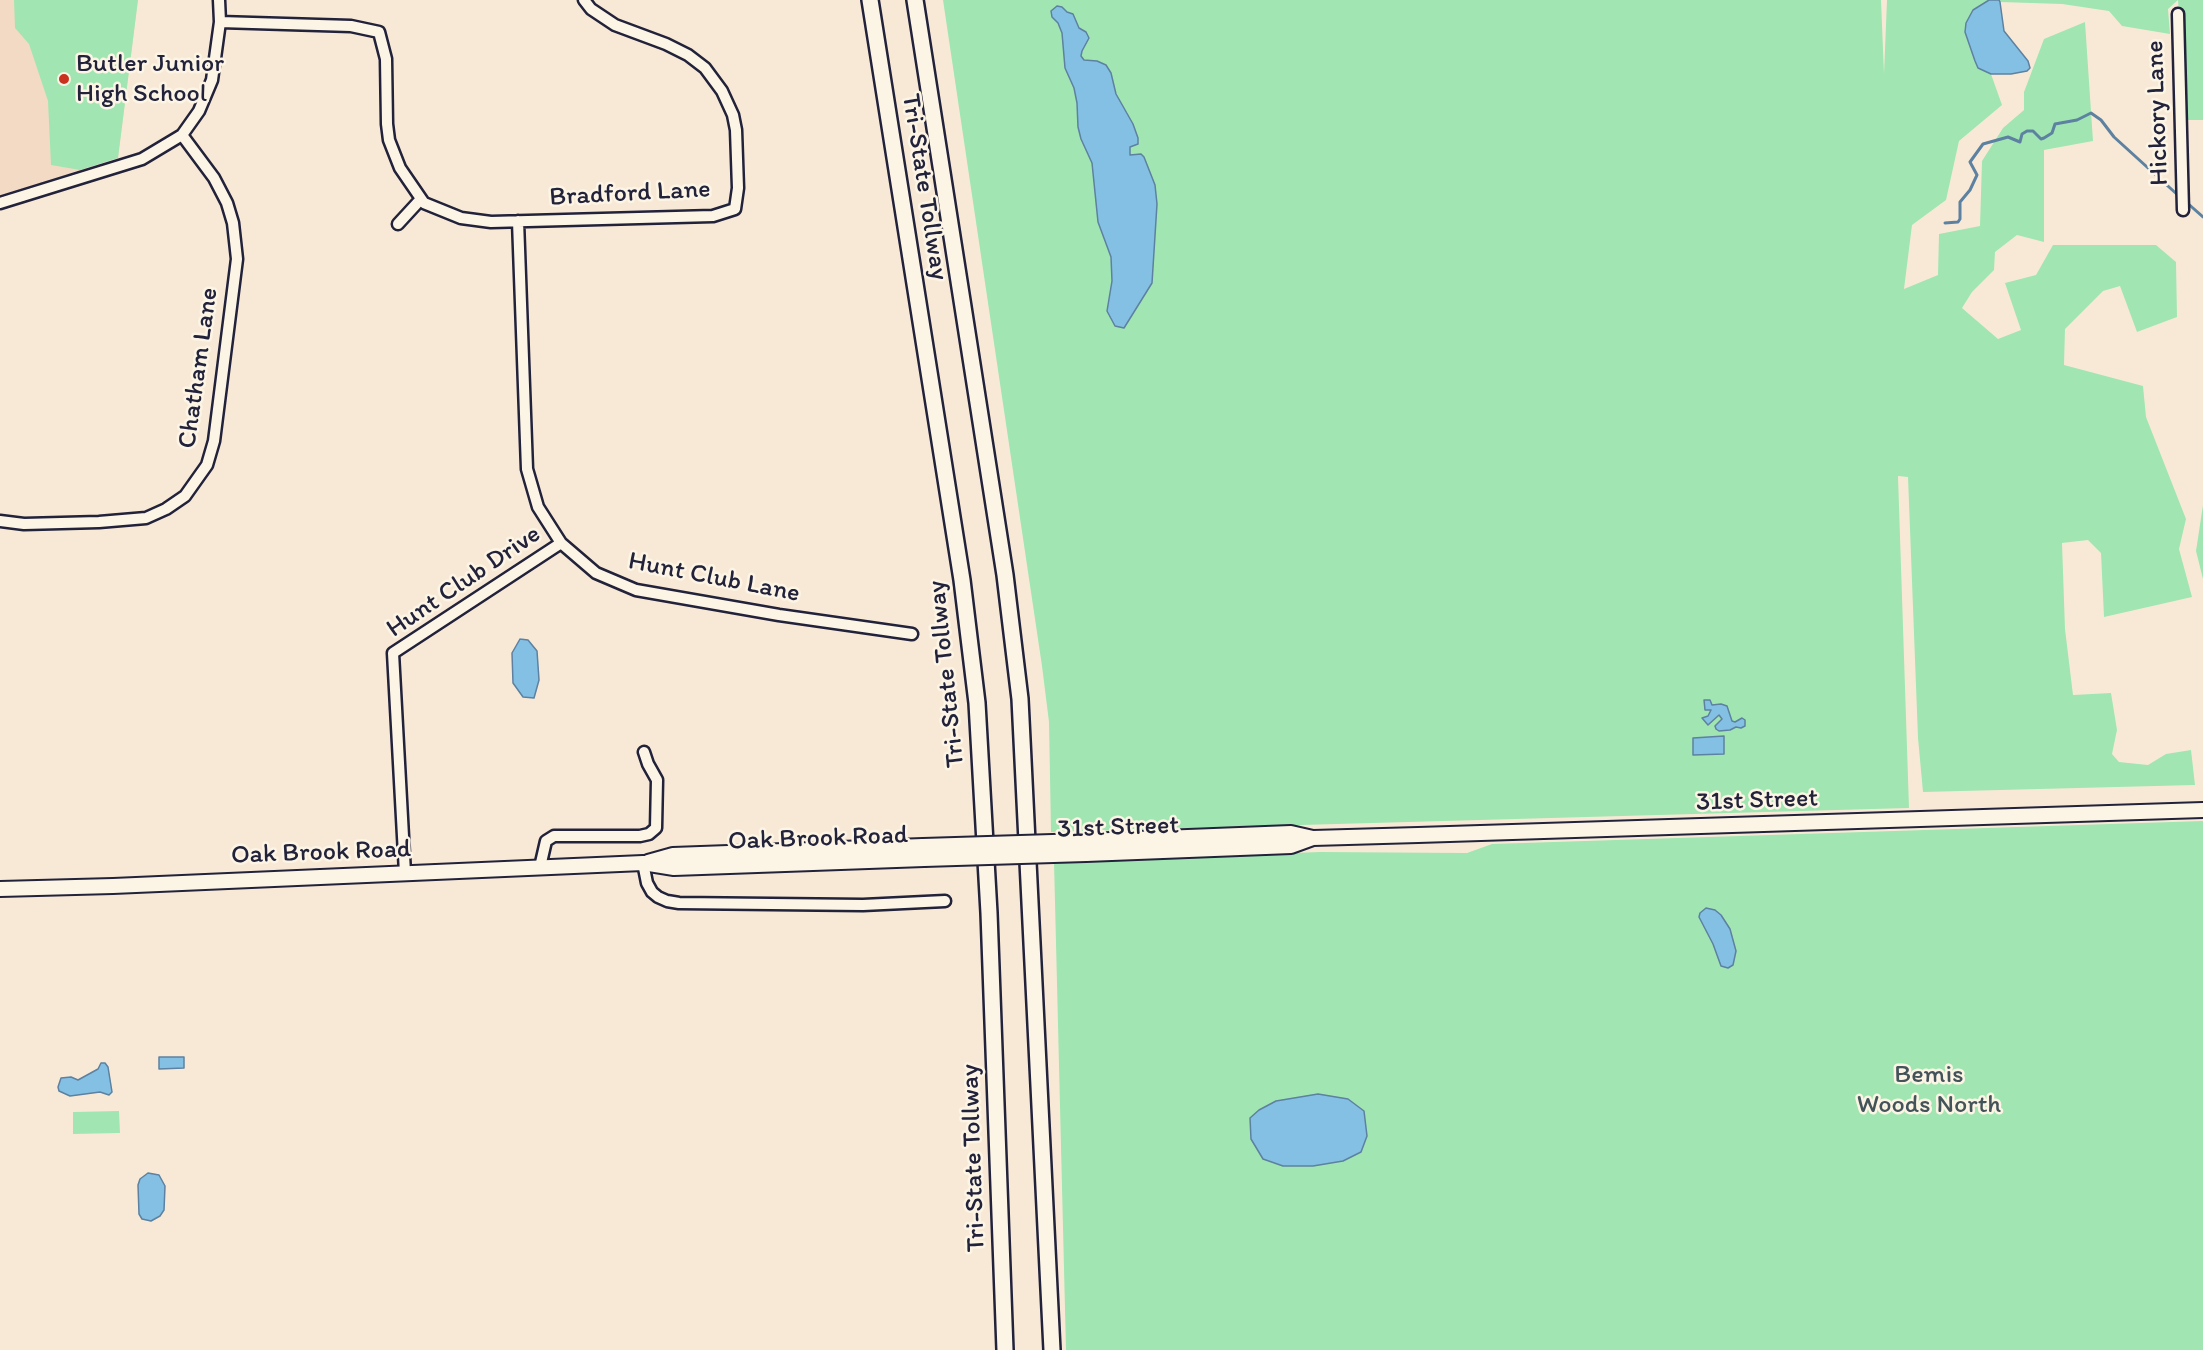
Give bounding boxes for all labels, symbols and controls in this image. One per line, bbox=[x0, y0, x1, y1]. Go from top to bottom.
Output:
street label: Hickory Lane bbox=[2140, 40, 2176, 186]
place label: Butler Junior High School bbox=[76, 48, 224, 110]
marker: Butler Junior High School bbox=[57, 72, 71, 86]
street label: Tri-State Tollway bbox=[894, 92, 954, 282]
street label: Bradford Lane bbox=[549, 174, 711, 214]
street label: Chatham Lane bbox=[172, 286, 226, 450]
street label: Hunt Club Drive bbox=[381, 519, 547, 645]
street label: Hunt Club Lane bbox=[626, 546, 802, 610]
street label: Tri-State Tollway bbox=[922, 579, 972, 769]
street label: 31st Street bbox=[1695, 783, 1819, 819]
street label: 31st Street bbox=[1056, 810, 1180, 846]
street label: Oak Brook Road bbox=[727, 820, 909, 858]
street label: Oak Brook Road bbox=[230, 834, 412, 872]
park label: Bemis Woods North bbox=[1857, 1059, 2001, 1120]
street label: Tri-State Tollway bbox=[955, 1063, 993, 1253]

